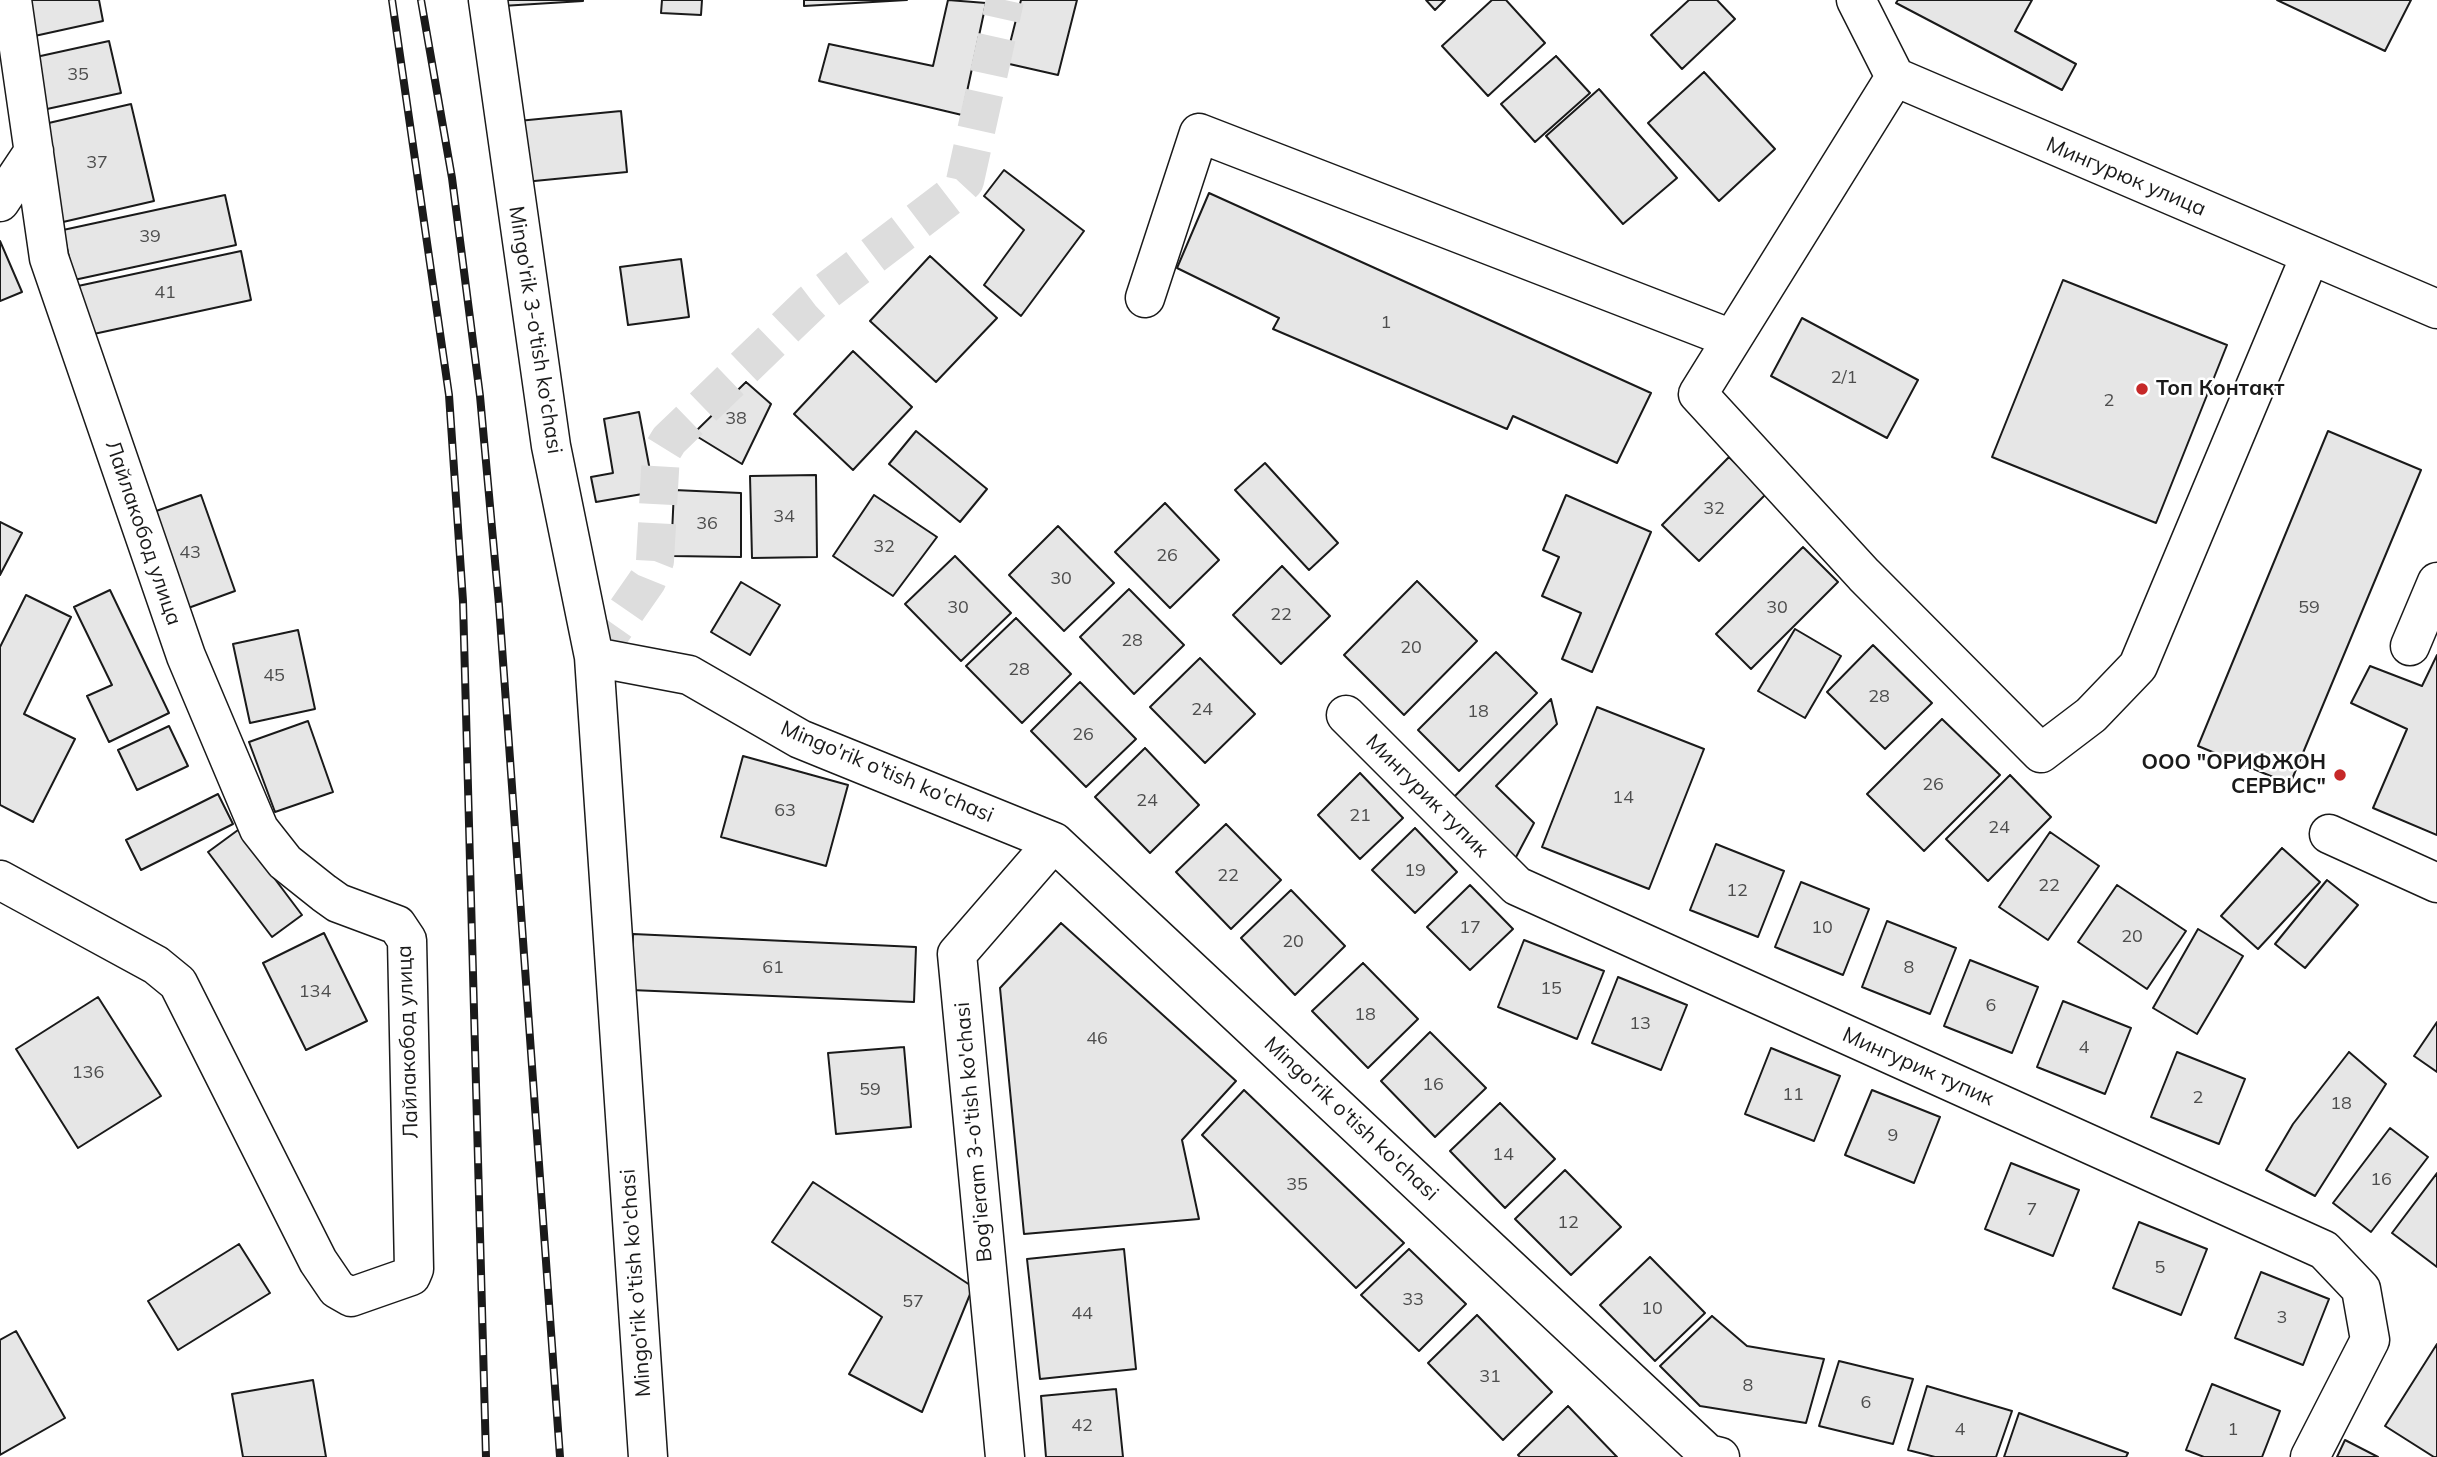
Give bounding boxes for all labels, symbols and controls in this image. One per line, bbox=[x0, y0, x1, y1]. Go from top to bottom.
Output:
house number: 35 bbox=[67, 64, 89, 86]
street label: Мингурюк улица bbox=[2042, 132, 2210, 222]
house number: 37 bbox=[86, 152, 108, 174]
street label: Mingo'rik 3-o'tish ko'chasi bbox=[503, 204, 567, 456]
house number: 39 bbox=[139, 226, 161, 248]
house number: 41 bbox=[154, 282, 176, 304]
house number: 1 bbox=[1381, 312, 1391, 334]
house number: 2/1 bbox=[1831, 367, 1857, 389]
place label: Топ Контакт bbox=[2156, 376, 2284, 402]
marker: Топ Контакт bbox=[2134, 381, 2150, 397]
house number: 2 bbox=[2104, 390, 2114, 412]
house number: 38 bbox=[725, 408, 747, 430]
street label: Лайлакобод улица bbox=[100, 437, 186, 629]
house number: 32 bbox=[1703, 498, 1725, 520]
house number: 34 bbox=[773, 506, 795, 528]
house number: 36 bbox=[696, 513, 718, 535]
house number: 32 bbox=[873, 536, 895, 558]
house number: 43 bbox=[179, 542, 201, 564]
house number: 26 bbox=[1156, 545, 1178, 567]
house number: 30 bbox=[1050, 568, 1072, 590]
house number: 30 bbox=[947, 597, 969, 619]
house number: 30 bbox=[1766, 597, 1788, 619]
house number: 59 bbox=[2298, 597, 2320, 619]
house number: 22 bbox=[1270, 604, 1292, 626]
house number: 28 bbox=[1121, 630, 1143, 652]
house number: 20 bbox=[1400, 637, 1422, 659]
house number: 28 bbox=[1008, 659, 1030, 681]
house number: 45 bbox=[263, 665, 285, 687]
house number: 28 bbox=[1868, 686, 1890, 708]
house number: 24 bbox=[1191, 699, 1213, 721]
house number: 18 bbox=[1467, 701, 1489, 723]
street label: Mingo'rik o'tish ko'chasi bbox=[777, 716, 997, 828]
house number: 26 bbox=[1072, 724, 1094, 746]
street label: Мингурик тупик bbox=[1360, 729, 1494, 863]
place label: ООО "ОРИФЖОН СЕРВИС" bbox=[2141, 750, 2326, 800]
marker: ООО "ОРИФЖОН СЕРВИС" bbox=[2332, 767, 2348, 783]
house number: 26 bbox=[1922, 774, 1944, 796]
house number: 14 bbox=[1612, 787, 1634, 809]
house number: 24 bbox=[1136, 790, 1158, 812]
house number: 63 bbox=[774, 800, 796, 822]
house number: 21 bbox=[1349, 805, 1371, 827]
house number: 24 bbox=[1988, 817, 2010, 839]
house number: 19 bbox=[1404, 860, 1426, 882]
house number: 22 bbox=[1217, 865, 1239, 887]
house number: 22 bbox=[2038, 875, 2060, 897]
house number: 12 bbox=[1726, 880, 1748, 902]
house number: 17 bbox=[1459, 917, 1481, 939]
house number: 10 bbox=[1811, 917, 1833, 939]
house number: 20 bbox=[2121, 926, 2143, 948]
house number: 20 bbox=[1282, 931, 1304, 953]
street label: Лайлакобод улица bbox=[392, 945, 424, 1139]
house number: 61 bbox=[762, 957, 784, 979]
house number: 8 bbox=[1904, 957, 1914, 979]
house number: 15 bbox=[1540, 978, 1562, 1000]
house number: 134 bbox=[299, 981, 331, 1003]
house number: 6 bbox=[1986, 995, 1996, 1017]
street label: Bog'ieram 3-o'tish ko'chasi bbox=[950, 1001, 998, 1263]
house number: 18 bbox=[1354, 1004, 1376, 1026]
house number: 13 bbox=[1629, 1013, 1651, 1035]
street label: Мингурик тупик bbox=[1838, 1022, 1998, 1112]
house number: 46 bbox=[1086, 1028, 1108, 1050]
street label: Mingo'rik o'tish ko'chasi bbox=[1259, 1032, 1443, 1206]
house number: 4 bbox=[2079, 1037, 2089, 1059]
house number: 136 bbox=[72, 1062, 104, 1084]
house number: 16 bbox=[1422, 1074, 1444, 1096]
house number: 59 bbox=[859, 1079, 881, 1101]
house number: 11 bbox=[1782, 1084, 1804, 1106]
house number: 2 bbox=[2193, 1087, 2203, 1109]
house number: 18 bbox=[2330, 1093, 2352, 1115]
house number: 9 bbox=[1888, 1125, 1898, 1147]
house number: 14 bbox=[1492, 1144, 1514, 1166]
street label: Mingo'rik o'tish ko'chasi bbox=[615, 1168, 657, 1398]
house number: 16 bbox=[2370, 1169, 2392, 1191]
house number: 35 bbox=[1286, 1174, 1308, 1196]
house number: 7 bbox=[2027, 1199, 2037, 1221]
house number: 12 bbox=[1557, 1212, 1579, 1234]
house number: 5 bbox=[2155, 1257, 2165, 1279]
house number: 33 bbox=[1402, 1289, 1424, 1311]
house number: 57 bbox=[902, 1291, 924, 1313]
house number: 10 bbox=[1641, 1298, 1663, 1320]
house number: 44 bbox=[1071, 1303, 1093, 1325]
house number: 3 bbox=[2277, 1307, 2287, 1329]
house number: 31 bbox=[1479, 1366, 1501, 1388]
house number: 8 bbox=[1743, 1375, 1753, 1397]
house number: 6 bbox=[1861, 1392, 1871, 1414]
house number: 42 bbox=[1071, 1415, 1093, 1437]
house number: 4 bbox=[1955, 1419, 1965, 1441]
house number: 1 bbox=[2228, 1419, 2238, 1441]

